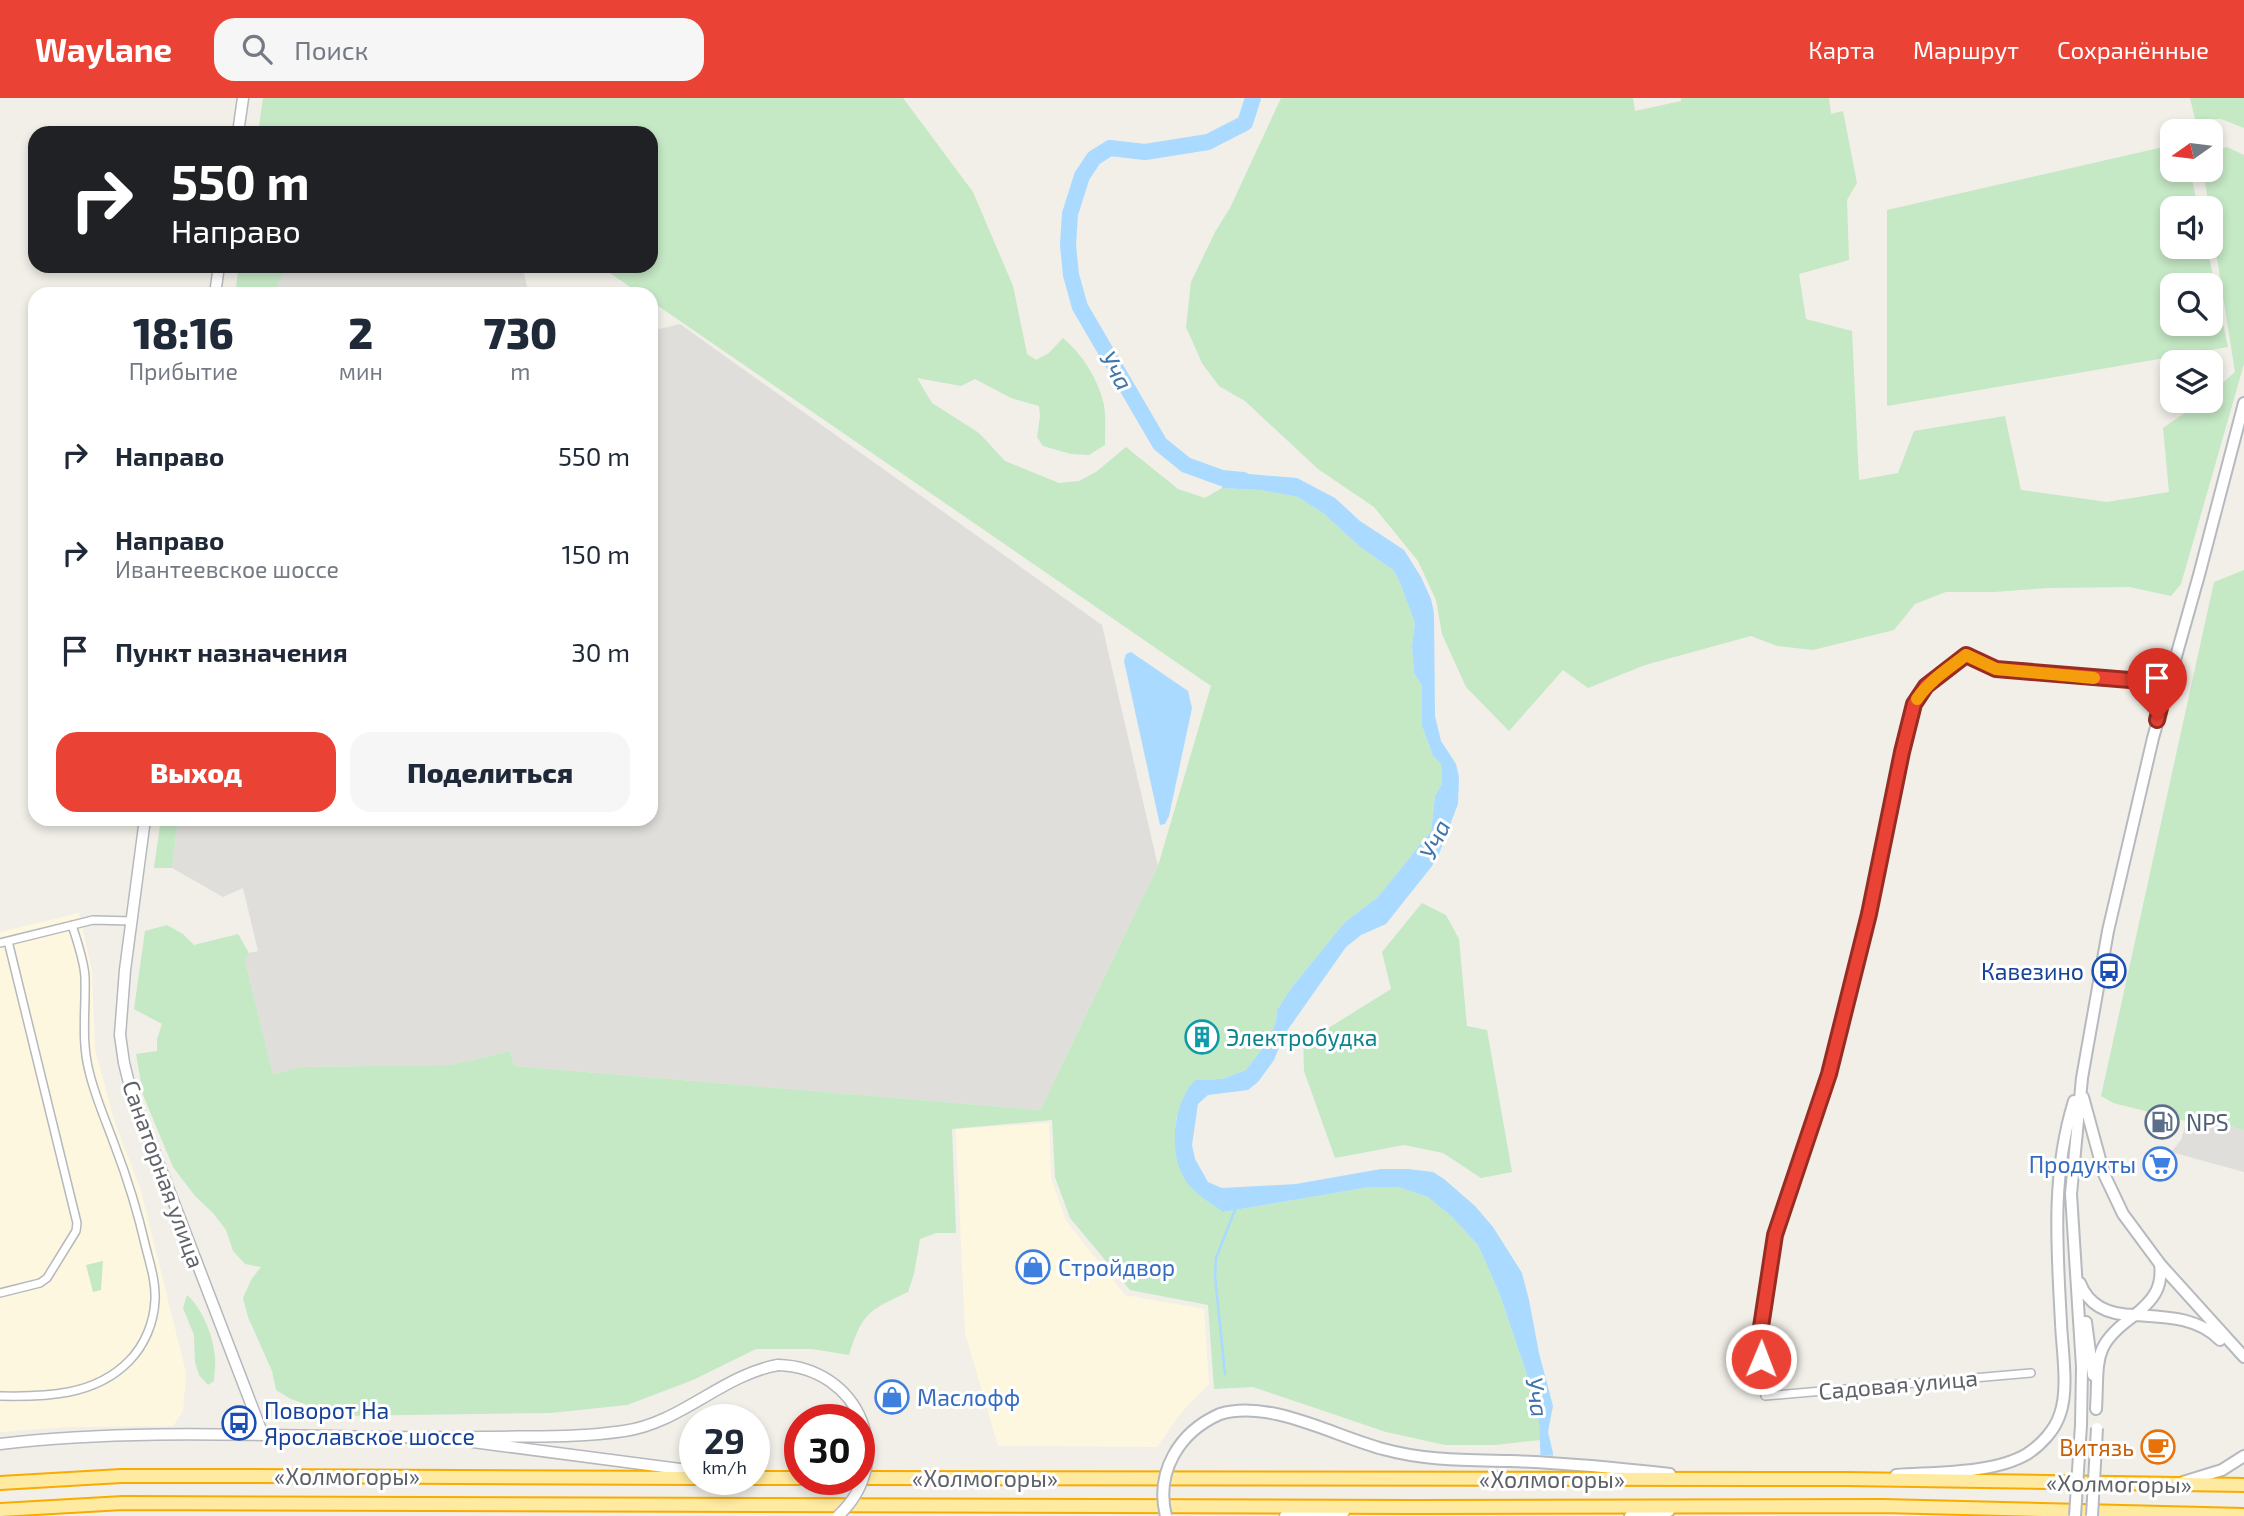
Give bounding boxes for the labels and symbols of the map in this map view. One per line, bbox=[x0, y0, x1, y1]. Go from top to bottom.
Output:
north arrow bbox=[2160, 119, 2222, 182]
water label: Уча bbox=[1094, 345, 1140, 395]
pin bbox=[2127, 648, 2187, 720]
water label: Уча bbox=[1412, 815, 1456, 863]
bus stop icon: Кавезино bbox=[2090, 952, 2128, 990]
place label: Кавезино bbox=[1981, 957, 2084, 985]
building icon: Электробудка bbox=[1183, 1018, 1221, 1056]
place label: Электробудка bbox=[1226, 1023, 1377, 1052]
street label: Санаторная улица bbox=[116, 1076, 211, 1272]
fuel station icon: NPS bbox=[2143, 1103, 2181, 1141]
place label: NPS bbox=[2186, 1108, 2229, 1136]
supermarket icon: Продукты bbox=[2141, 1145, 2179, 1183]
place label: Продукты bbox=[2029, 1150, 2136, 1179]
shop icon: Стройдвор bbox=[1014, 1248, 1052, 1286]
place label: Стройдвор bbox=[1058, 1253, 1175, 1281]
position arrow bbox=[1724, 1322, 1798, 1396]
street label: Садовая улица bbox=[1817, 1363, 1979, 1406]
water label: Уча bbox=[1521, 1375, 1555, 1419]
shop icon: Маслофф bbox=[873, 1378, 911, 1416]
place label: Маслофф bbox=[917, 1383, 1020, 1411]
place label: Поворот На Ярославское шоссе bbox=[264, 1396, 475, 1450]
bus stop icon: Поворот На Ярославское шоссе bbox=[220, 1404, 258, 1442]
speed limit sign: 30 bbox=[784, 1404, 875, 1495]
cafe icon: Витязь bbox=[2139, 1428, 2177, 1466]
place label: Витязь bbox=[2059, 1433, 2134, 1461]
street label: «Холмогоры» bbox=[274, 1462, 420, 1490]
street label: «Холмогоры» bbox=[912, 1464, 1058, 1492]
street label: «Холмогоры» bbox=[1479, 1465, 1625, 1493]
street label: «Холмогоры» bbox=[2046, 1468, 2192, 1498]

